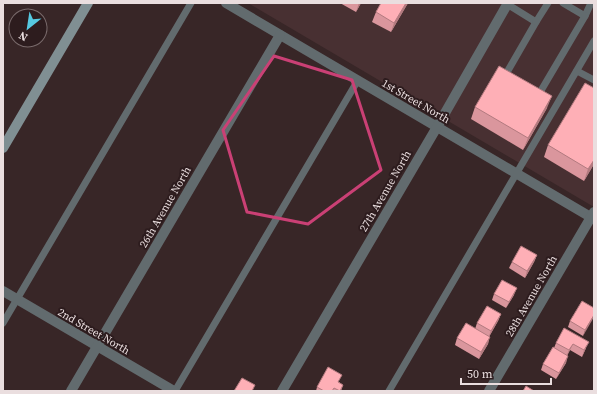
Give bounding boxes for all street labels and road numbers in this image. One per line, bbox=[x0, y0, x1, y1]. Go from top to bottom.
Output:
street label: 1st Street North bbox=[379, 76, 453, 127]
street label: 27th Avenue North bbox=[356, 148, 415, 235]
street label: 26th Avenue North bbox=[136, 164, 195, 251]
street label: 28th Avenue North bbox=[502, 253, 561, 340]
street label: 2nd Street North bbox=[55, 305, 133, 358]

